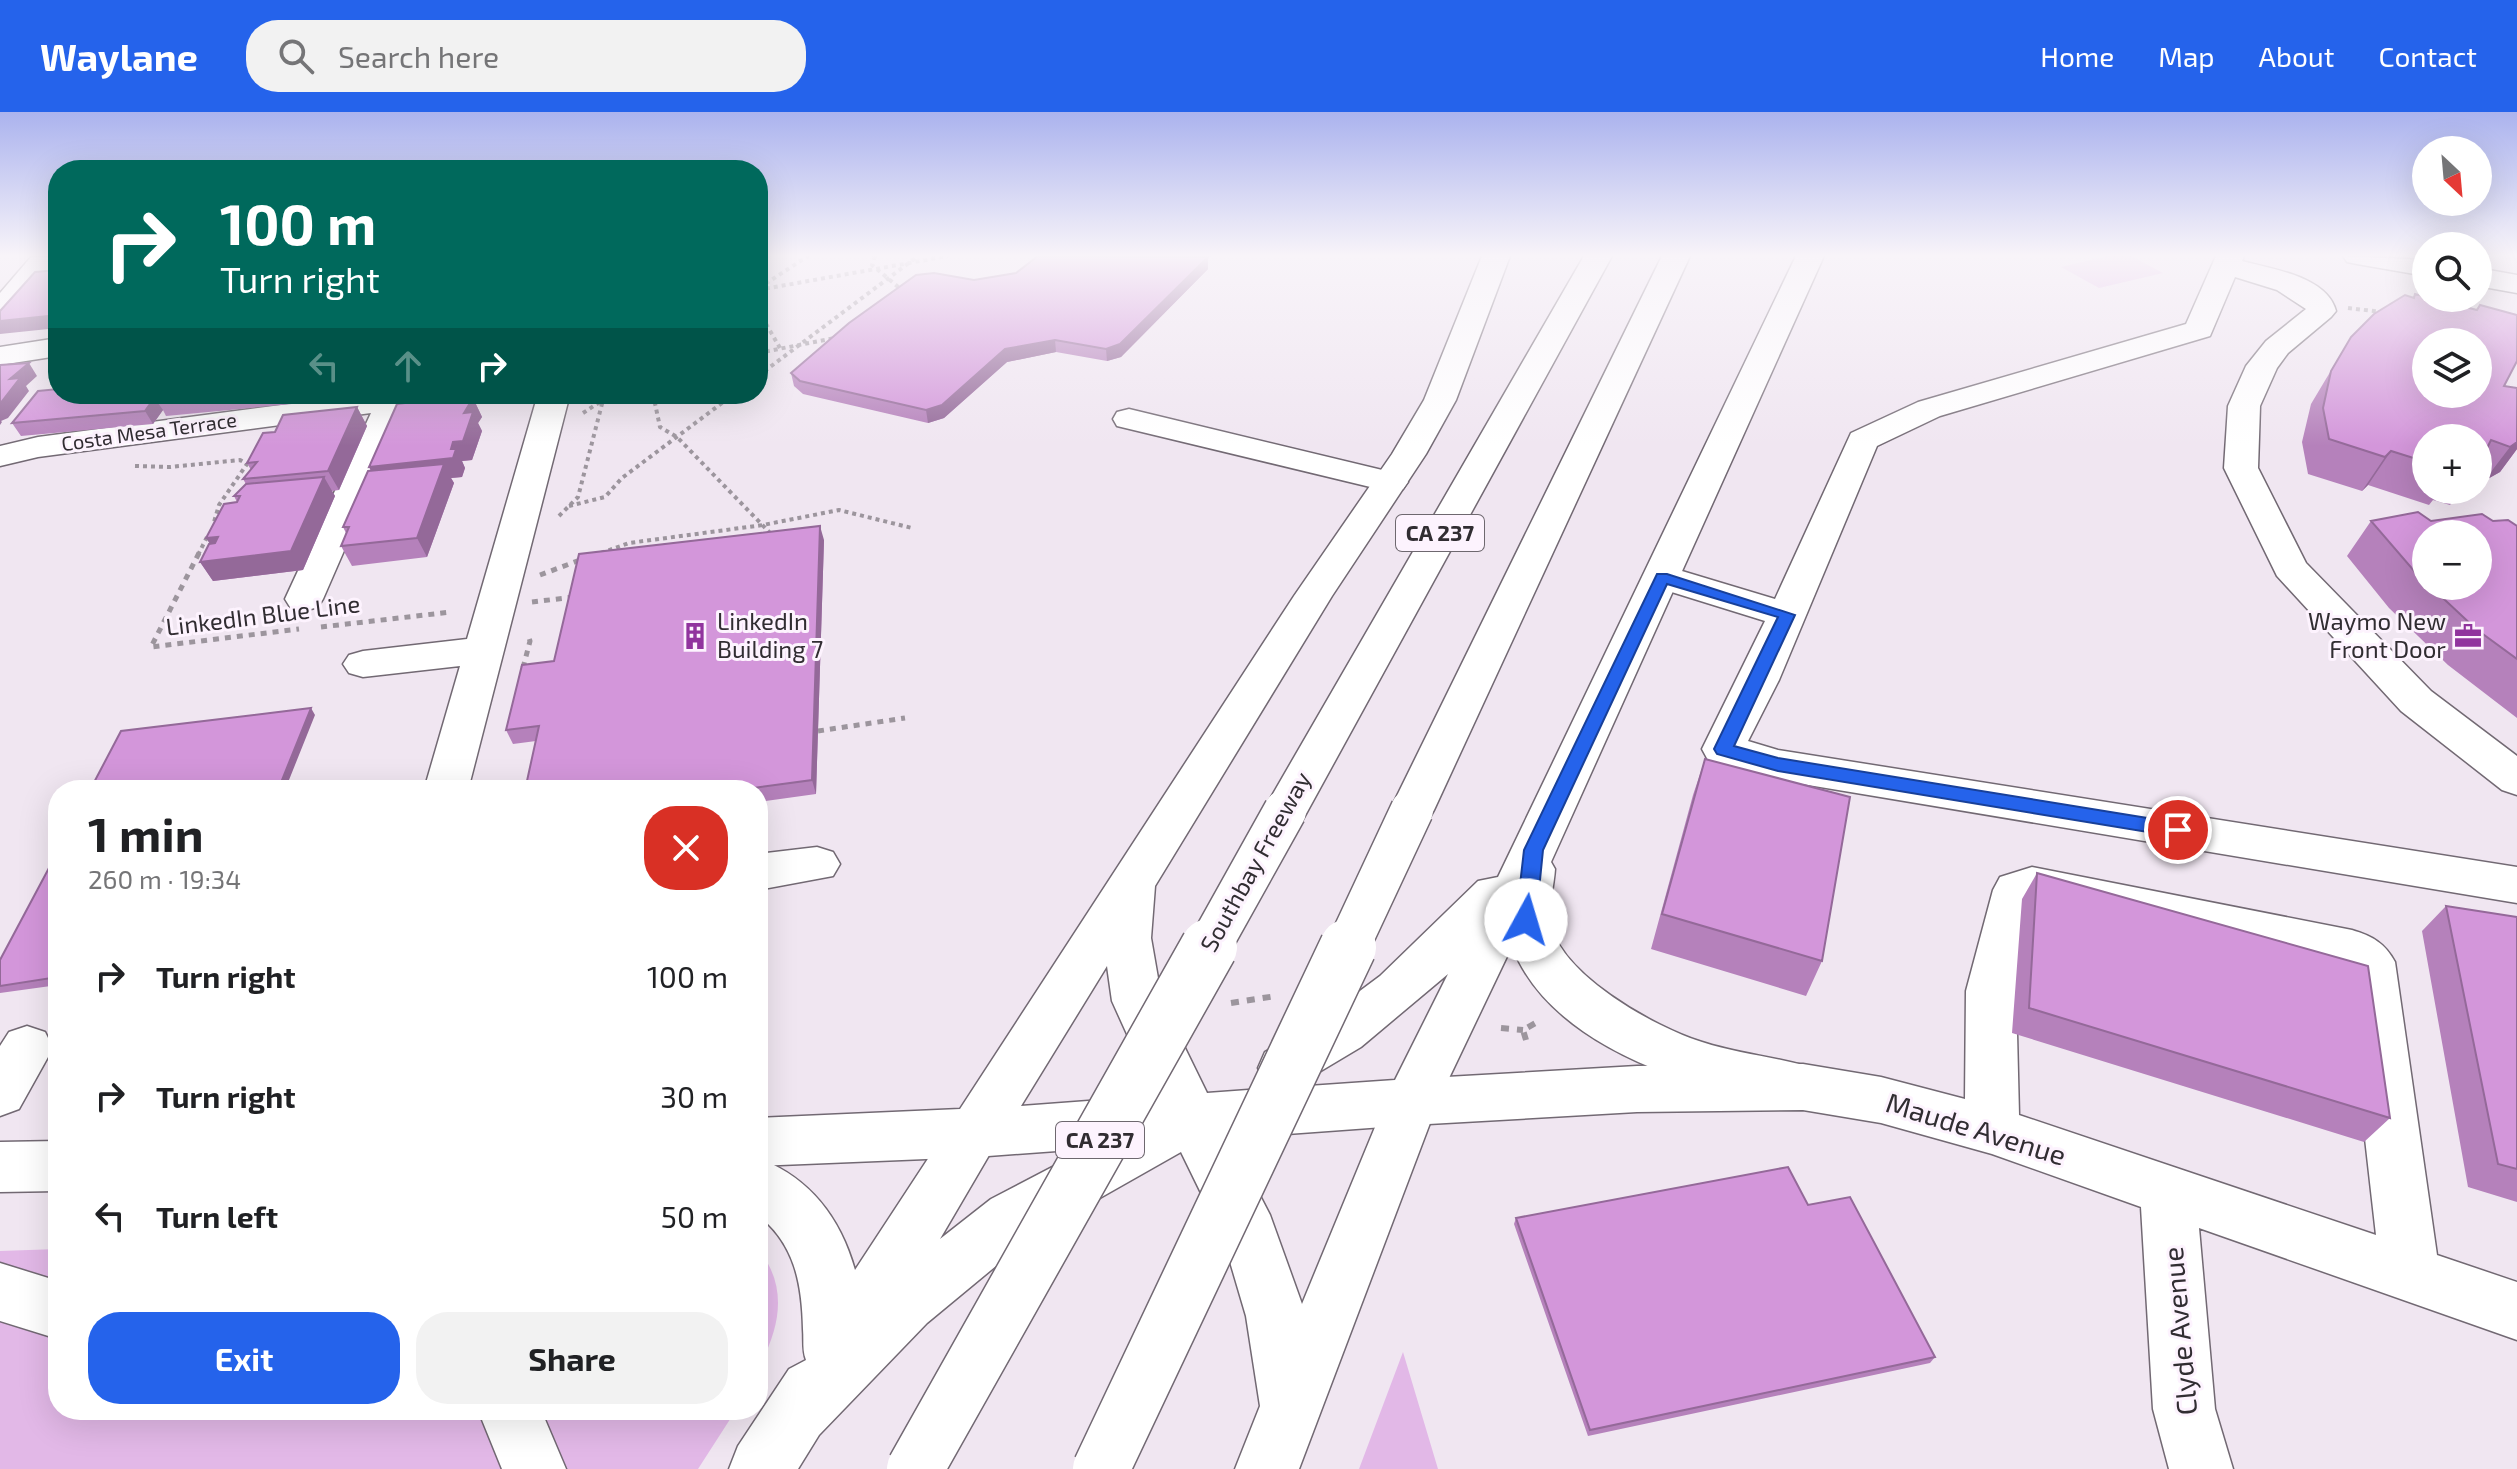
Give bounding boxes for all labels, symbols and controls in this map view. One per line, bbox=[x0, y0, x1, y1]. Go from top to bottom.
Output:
search box bbox=[246, 20, 806, 92]
text: Waylane bbox=[40, 33, 198, 79]
icon: search bbox=[274, 34, 318, 78]
text: Search here bbox=[338, 38, 499, 74]
text: Home bbox=[2040, 39, 2114, 73]
text: Map bbox=[2158, 39, 2215, 73]
text: About bbox=[2259, 39, 2334, 73]
text: Contact bbox=[2378, 39, 2477, 73]
north arrow bbox=[2412, 136, 2492, 216]
map controls bbox=[2412, 136, 2492, 600]
text: 100 m bbox=[220, 189, 376, 256]
icon: right bbox=[88, 192, 192, 296]
button: search bbox=[2412, 232, 2492, 312]
text: Turn right bbox=[220, 257, 380, 300]
button: layers bbox=[2412, 328, 2492, 408]
icon: left bbox=[302, 344, 346, 388]
icon: ahead bbox=[386, 344, 430, 388]
icon: right bbox=[470, 344, 514, 388]
street label: Costa Mesa Terrace bbox=[60, 407, 238, 455]
button: + bbox=[2412, 424, 2492, 504]
road number: CA 237 bbox=[1396, 515, 1484, 551]
button: − bbox=[2412, 520, 2492, 600]
street label: LinkedIn Blue Line bbox=[164, 588, 362, 641]
place label: LinkedIn Building 7 bbox=[717, 606, 823, 663]
place label: Waymo New Front Door bbox=[2308, 606, 2446, 663]
building icon: LinkedIn Building 7 bbox=[680, 621, 710, 651]
office icon: Waymo New Front Door bbox=[2453, 621, 2483, 651]
street label: Southbay Freeway bbox=[1193, 766, 1316, 956]
pin bbox=[2144, 796, 2212, 864]
text: 1 min bbox=[88, 804, 204, 862]
button: close bbox=[644, 806, 728, 890]
icon: arrive bbox=[2156, 808, 2200, 852]
text: 260 m · 19:34 bbox=[88, 863, 241, 894]
position arrow bbox=[1484, 878, 1568, 962]
icon: right bbox=[88, 954, 132, 998]
text: Turn right bbox=[156, 958, 296, 994]
text: 100 m bbox=[647, 958, 728, 994]
icon: right bbox=[88, 1074, 132, 1118]
text: Turn right bbox=[156, 1078, 296, 1114]
text: 30 m bbox=[660, 1078, 728, 1114]
street label: Maude Avenue bbox=[1882, 1085, 2070, 1172]
road number: CA 237 bbox=[1056, 1122, 1144, 1158]
icon: left bbox=[88, 1194, 132, 1238]
text: Turn left bbox=[156, 1198, 278, 1234]
text: 50 m bbox=[661, 1198, 728, 1234]
street label: Clyde Avenue bbox=[2155, 1246, 2203, 1417]
button: Exit bbox=[88, 1312, 400, 1404]
button: Share bbox=[416, 1312, 728, 1404]

